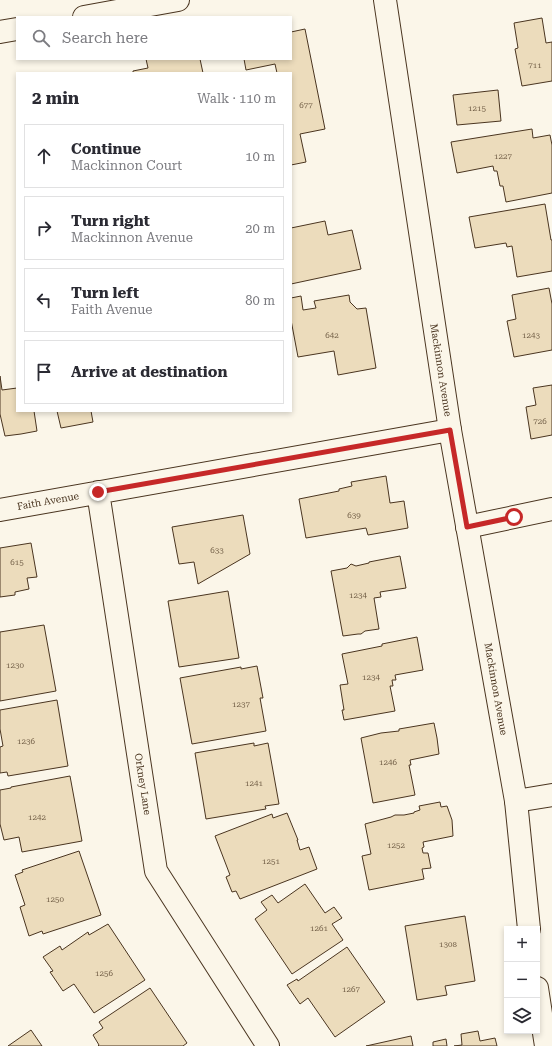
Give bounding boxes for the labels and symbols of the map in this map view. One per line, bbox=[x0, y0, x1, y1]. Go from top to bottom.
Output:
house number: 711 bbox=[528, 61, 542, 70]
house number: 677 bbox=[299, 101, 313, 110]
house number: 1215 bbox=[468, 104, 486, 113]
house number: 1227 bbox=[494, 152, 512, 161]
street label: Mackinnon Avenue bbox=[428, 323, 454, 418]
house number: 642 bbox=[325, 331, 339, 340]
house number: 1243 bbox=[522, 331, 540, 340]
house number: 726 bbox=[533, 417, 547, 426]
route end bbox=[89, 483, 107, 501]
street label: Faith Avenue bbox=[16, 490, 80, 512]
route start bbox=[505, 508, 523, 526]
house number: 639 bbox=[347, 511, 361, 520]
house number: 633 bbox=[210, 546, 224, 555]
house number: 615 bbox=[10, 558, 24, 567]
house number: 1234 bbox=[349, 591, 367, 600]
street label: Mackinnon Avenue bbox=[482, 642, 510, 737]
house number: 1230 bbox=[6, 661, 24, 670]
house number: 1234 bbox=[362, 673, 380, 682]
house number: 1237 bbox=[232, 700, 250, 709]
house number: 1236 bbox=[17, 737, 35, 746]
street label: Orkney Lane bbox=[133, 752, 153, 816]
house number: 1246 bbox=[379, 758, 397, 767]
house number: 1241 bbox=[245, 779, 263, 788]
house number: 1242 bbox=[28, 813, 46, 822]
house number: 1252 bbox=[387, 841, 405, 850]
house number: 1251 bbox=[262, 857, 280, 866]
house number: 1250 bbox=[46, 895, 64, 904]
house number: 1261 bbox=[310, 924, 328, 933]
house number: 1308 bbox=[439, 940, 457, 949]
house number: 1256 bbox=[95, 969, 113, 978]
house number: 1267 bbox=[342, 985, 360, 994]

